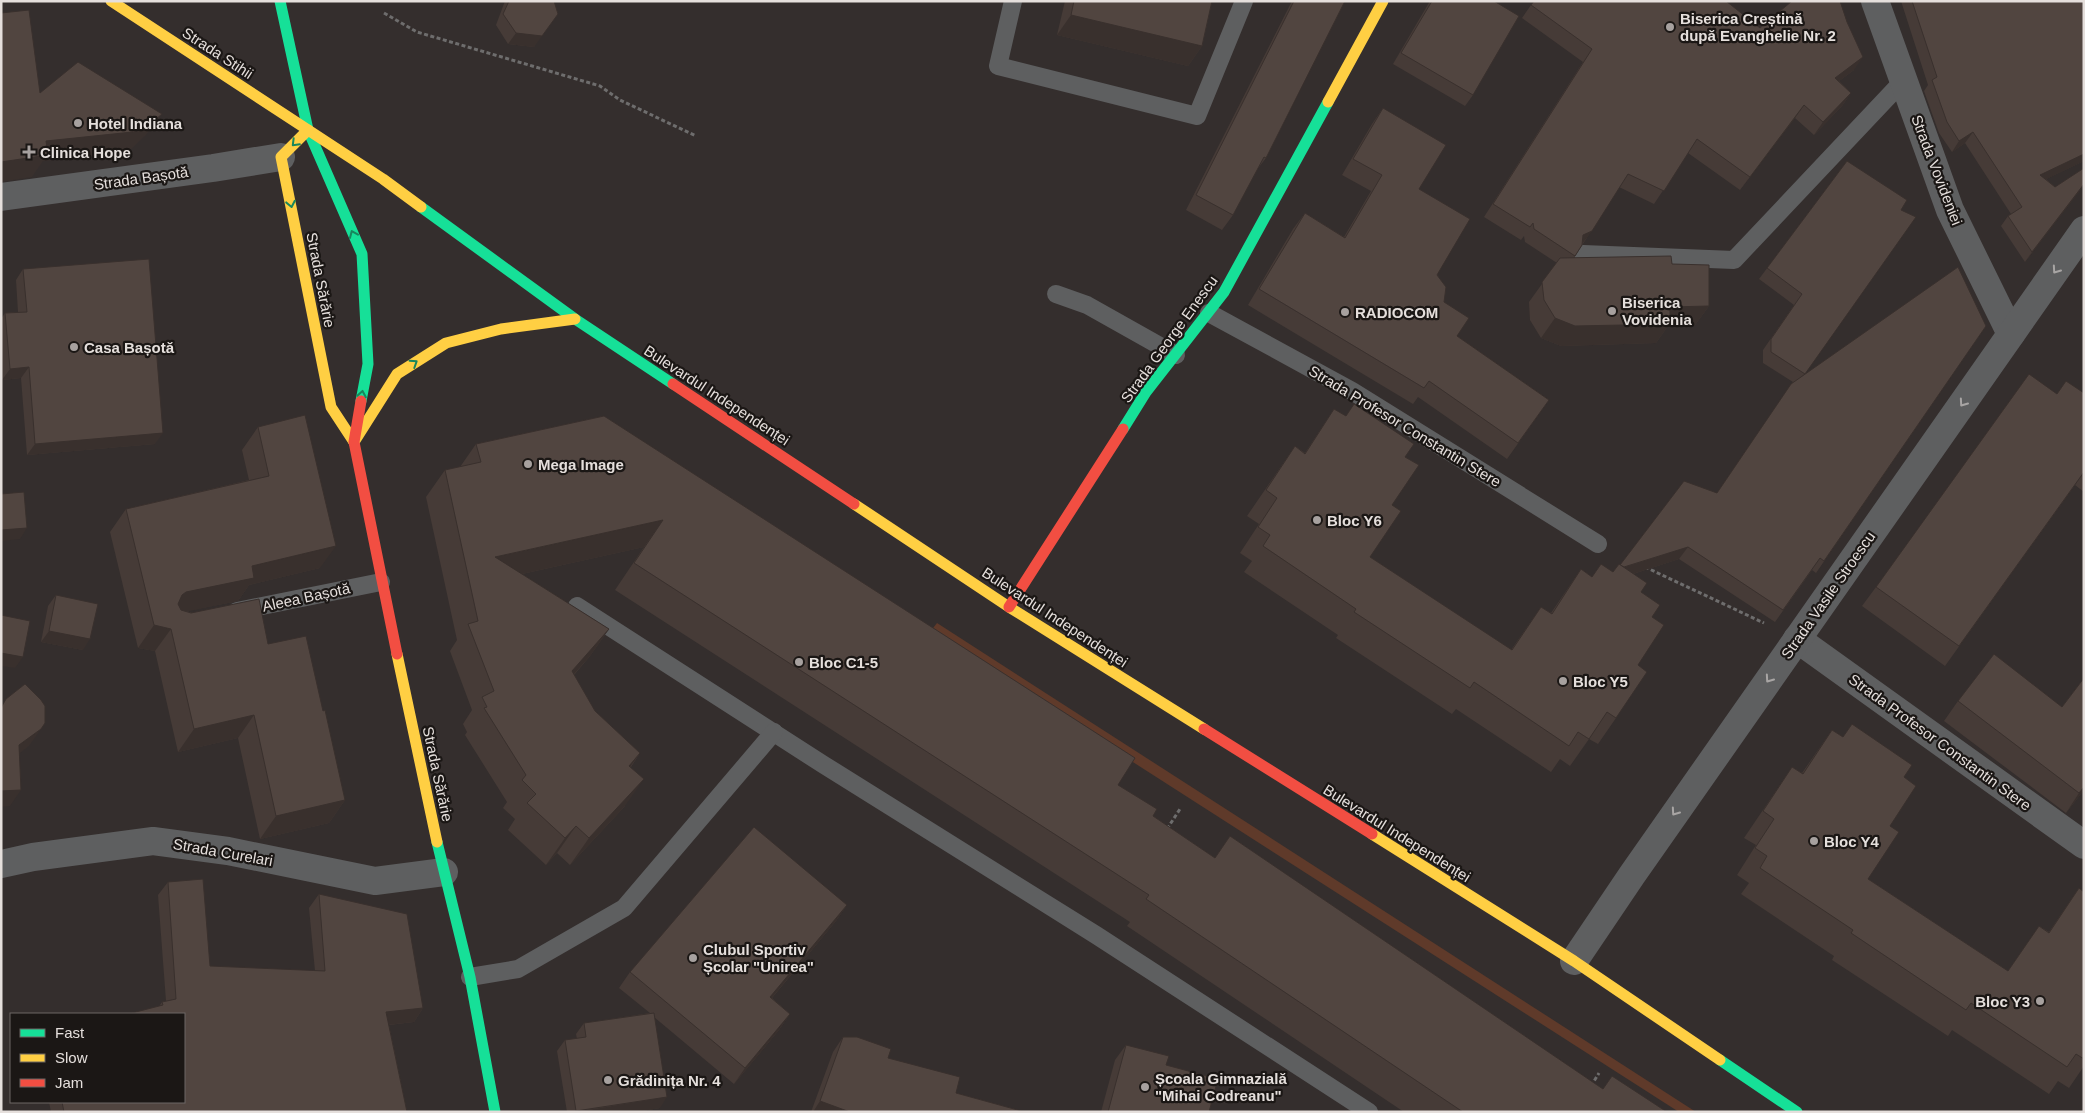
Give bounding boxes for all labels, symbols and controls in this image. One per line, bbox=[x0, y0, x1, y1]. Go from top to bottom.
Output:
place label: Biserica Creștină după Evanghelie Nr. 2 bbox=[1680, 10, 1836, 44]
marker: Biserica Creștină după Evanghelie Nr. 2 bbox=[1664, 21, 1676, 33]
street label: Strada Stihii bbox=[179, 24, 257, 82]
street label: Strada Vovideniei bbox=[1908, 112, 1966, 228]
place label: Hotel Indiana bbox=[88, 115, 183, 132]
marker: Hotel Indiana bbox=[72, 117, 84, 129]
one-way arrow bbox=[292, 137, 301, 146]
place label: Clinica Hope bbox=[40, 144, 131, 161]
marker: Clinica Hope bbox=[22, 145, 36, 159]
street label: Strada Bașotă bbox=[93, 163, 190, 193]
one-way arrow bbox=[285, 200, 296, 209]
one-way arrow bbox=[349, 230, 360, 239]
street label: Strada Sărărie bbox=[303, 231, 339, 329]
one-way arrow bbox=[2053, 264, 2062, 273]
street label: Strada George Enescu bbox=[1117, 272, 1221, 406]
place label: Biserica Vovidenia bbox=[1622, 294, 1692, 328]
place label: RADIOCOM bbox=[1355, 304, 1438, 321]
marker: Biserica Vovidenia bbox=[1606, 305, 1618, 317]
marker: RADIOCOM bbox=[1339, 306, 1351, 318]
place label: Casa Bașotă bbox=[84, 339, 175, 356]
marker: Casa Bașotă bbox=[68, 341, 80, 353]
street label: Bulevardul Independenței bbox=[641, 342, 793, 448]
one-way arrow bbox=[409, 359, 418, 369]
street label: Strada Profesor Constantin Stere bbox=[1306, 362, 1504, 490]
one-way arrow bbox=[357, 389, 367, 398]
one-way arrow bbox=[1960, 397, 1969, 407]
place label: Mega Image bbox=[538, 456, 624, 473]
marker: Mega Image bbox=[522, 458, 534, 470]
place label: Bloc Y6 bbox=[1327, 512, 1382, 529]
marker: Bloc Y6 bbox=[1311, 514, 1323, 526]
street label: Strada Vasile Stroescu bbox=[1778, 528, 1878, 662]
street label: Bulevardul Independenței bbox=[979, 564, 1131, 670]
street label: Aleea Bașotă bbox=[261, 579, 352, 615]
place label: Bloc C1-5 bbox=[809, 654, 878, 671]
marker: Bloc C1-5 bbox=[793, 656, 805, 668]
street label: Strada Profesor Constantin Stere bbox=[1846, 670, 2034, 814]
place label: Bloc Y5 bbox=[1573, 673, 1628, 690]
one-way arrow bbox=[1766, 673, 1775, 683]
marker: Bloc Y5 bbox=[1557, 675, 1569, 687]
street label: Strada Sărărie bbox=[420, 725, 456, 823]
street label: Bulevardul Independenței bbox=[1320, 781, 1474, 885]
one-way arrow bbox=[1672, 806, 1681, 816]
place label: Bloc Y4 bbox=[1824, 833, 1879, 850]
street label: Strada Curelari bbox=[172, 835, 274, 869]
marker: Bloc Y4 bbox=[1808, 835, 1820, 847]
place label: Clubul Sportiv Școlar "Unirea" bbox=[703, 941, 814, 975]
marker: Clubul Sportiv Școlar "Unirea" bbox=[687, 952, 699, 964]
place label: Bloc Y3 bbox=[1975, 993, 2030, 1010]
marker: Bloc Y3 bbox=[2034, 995, 2046, 1007]
legend bbox=[10, 1013, 185, 1103]
text: Fast bbox=[55, 1024, 85, 1041]
text: Slow bbox=[55, 1049, 88, 1066]
place label: Școala Gimnazială "Mihai Codreanu" bbox=[1155, 1070, 1287, 1104]
place label: Grădinița Nr. 4 bbox=[618, 1072, 721, 1089]
text: Jam bbox=[55, 1074, 83, 1091]
marker: Grădinița Nr. 4 bbox=[602, 1074, 614, 1086]
marker: Școala Gimnazială "Mihai Codreanu" bbox=[1139, 1081, 1151, 1093]

